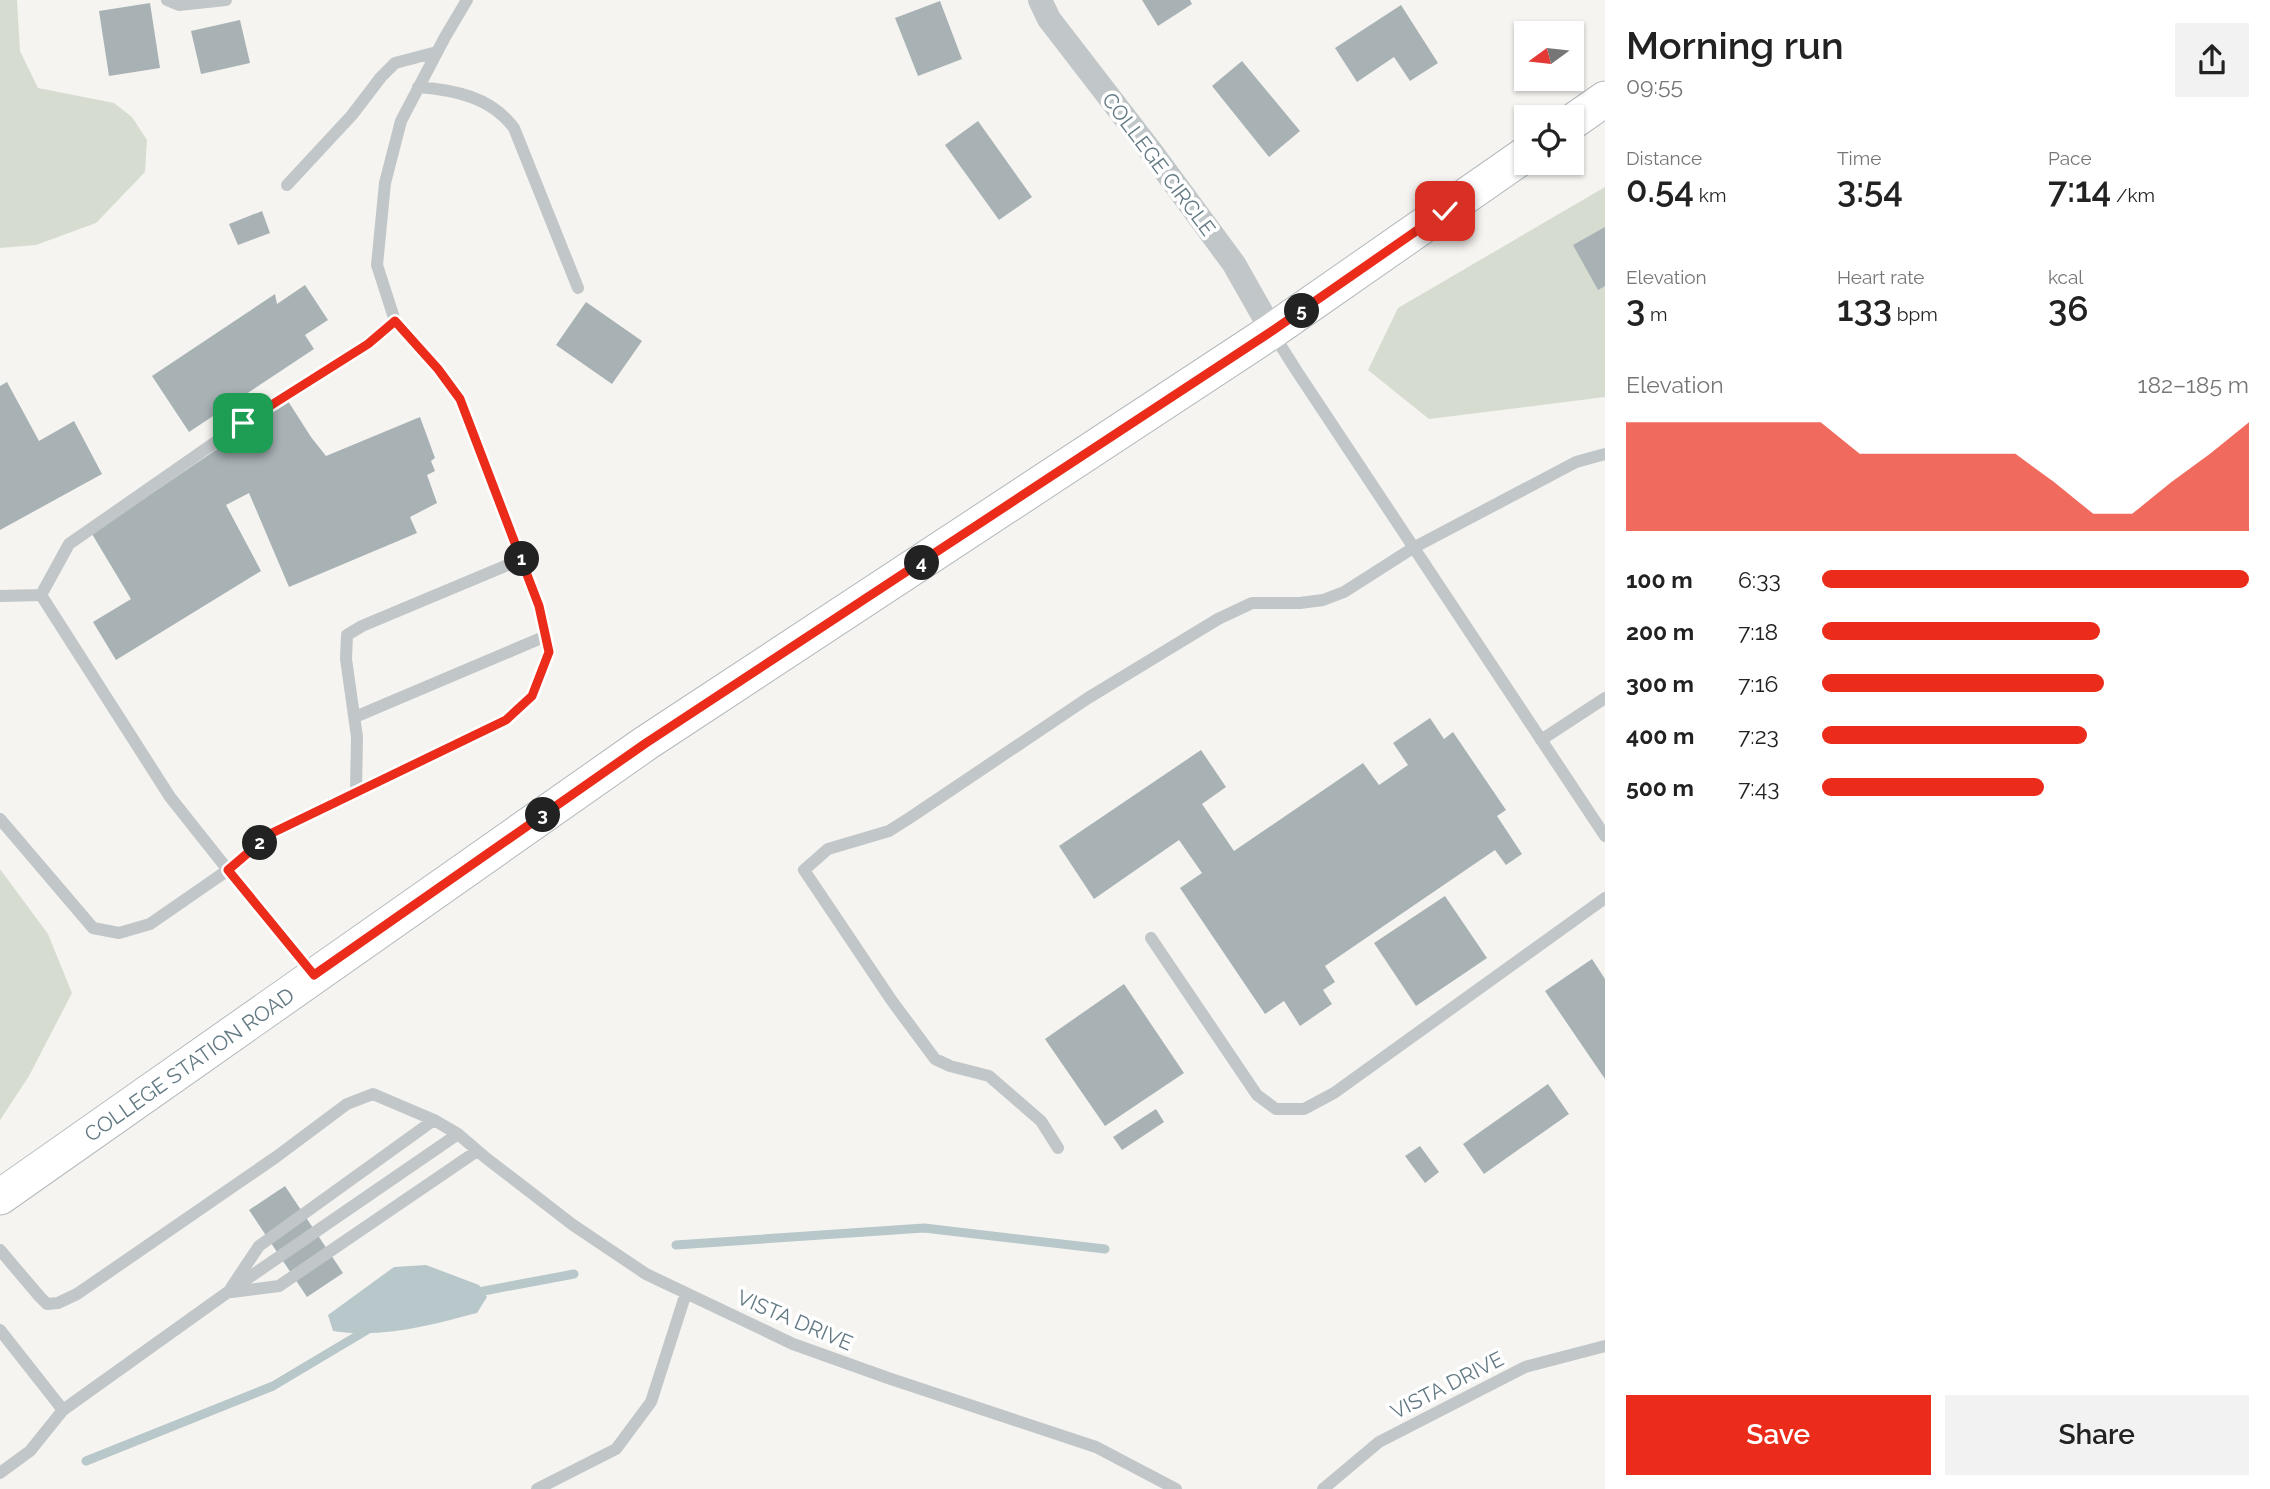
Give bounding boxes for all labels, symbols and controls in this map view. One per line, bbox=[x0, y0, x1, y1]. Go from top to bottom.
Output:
north arrow bbox=[1514, 21, 1584, 91]
map controls bbox=[1514, 21, 1584, 175]
text: Morning run bbox=[1626, 23, 1844, 68]
button: share bbox=[2175, 23, 2249, 97]
text: 09:55 bbox=[1626, 72, 1683, 99]
street label: COLLEGE CIRCLE bbox=[1097, 87, 1221, 241]
button: locate bbox=[1514, 105, 1584, 175]
text: Distance bbox=[1626, 147, 1702, 169]
text: Time bbox=[1837, 147, 1881, 169]
text: Pace bbox=[2048, 147, 2092, 169]
text: 0.54 bbox=[1626, 169, 1694, 210]
text: 3:54 bbox=[1837, 169, 1903, 210]
text: 7:14 bbox=[2048, 169, 2111, 210]
pin bbox=[1415, 181, 1475, 241]
text: km bbox=[1694, 184, 1726, 206]
text: /km bbox=[2111, 184, 2155, 206]
icon: check bbox=[1426, 192, 1464, 230]
text: Elevation bbox=[1626, 266, 1707, 288]
text: Heart rate bbox=[1837, 266, 1925, 288]
text: kcal bbox=[2048, 266, 2084, 288]
text: 3 bbox=[1626, 288, 1645, 329]
text: 133 bbox=[1837, 288, 1892, 329]
text: 36 bbox=[2048, 288, 2088, 329]
pin: 5 bbox=[1284, 294, 1320, 328]
text: 5 bbox=[1296, 299, 1307, 321]
text: m bbox=[1645, 303, 1668, 325]
text: bpm bbox=[1892, 303, 1938, 325]
text: Elevation bbox=[1626, 371, 1724, 398]
text: 182–185 m bbox=[2138, 371, 2249, 398]
pin bbox=[213, 393, 273, 453]
icon: arrive bbox=[224, 404, 262, 442]
pin: 1 bbox=[504, 542, 540, 576]
pin: 4 bbox=[904, 546, 940, 580]
text: 1 bbox=[517, 547, 526, 569]
text: 4 bbox=[916, 551, 927, 573]
text: 100 m bbox=[1626, 566, 1693, 593]
text: 6:33 bbox=[1738, 566, 1781, 593]
text: 200 m bbox=[1626, 618, 1694, 645]
text: 7:18 bbox=[1738, 618, 1778, 645]
text: 300 m bbox=[1626, 670, 1694, 697]
text: 7:16 bbox=[1738, 670, 1778, 697]
text: 400 m bbox=[1626, 722, 1694, 749]
text: 7:23 bbox=[1738, 722, 1779, 749]
text: 500 m bbox=[1626, 774, 1694, 801]
text: 7:43 bbox=[1738, 774, 1779, 801]
pin: 3 bbox=[526, 798, 560, 832]
text: 3 bbox=[537, 803, 548, 825]
pin: 2 bbox=[243, 826, 278, 860]
text: 2 bbox=[254, 831, 265, 853]
street label: COLLEGE STATION ROAD bbox=[79, 982, 299, 1146]
street label: VISTA DRIVE bbox=[733, 1284, 857, 1356]
street label: VISTA DRIVE bbox=[1386, 1346, 1508, 1424]
button: Save bbox=[1626, 1395, 1931, 1475]
button: Share bbox=[1945, 1395, 2249, 1475]

